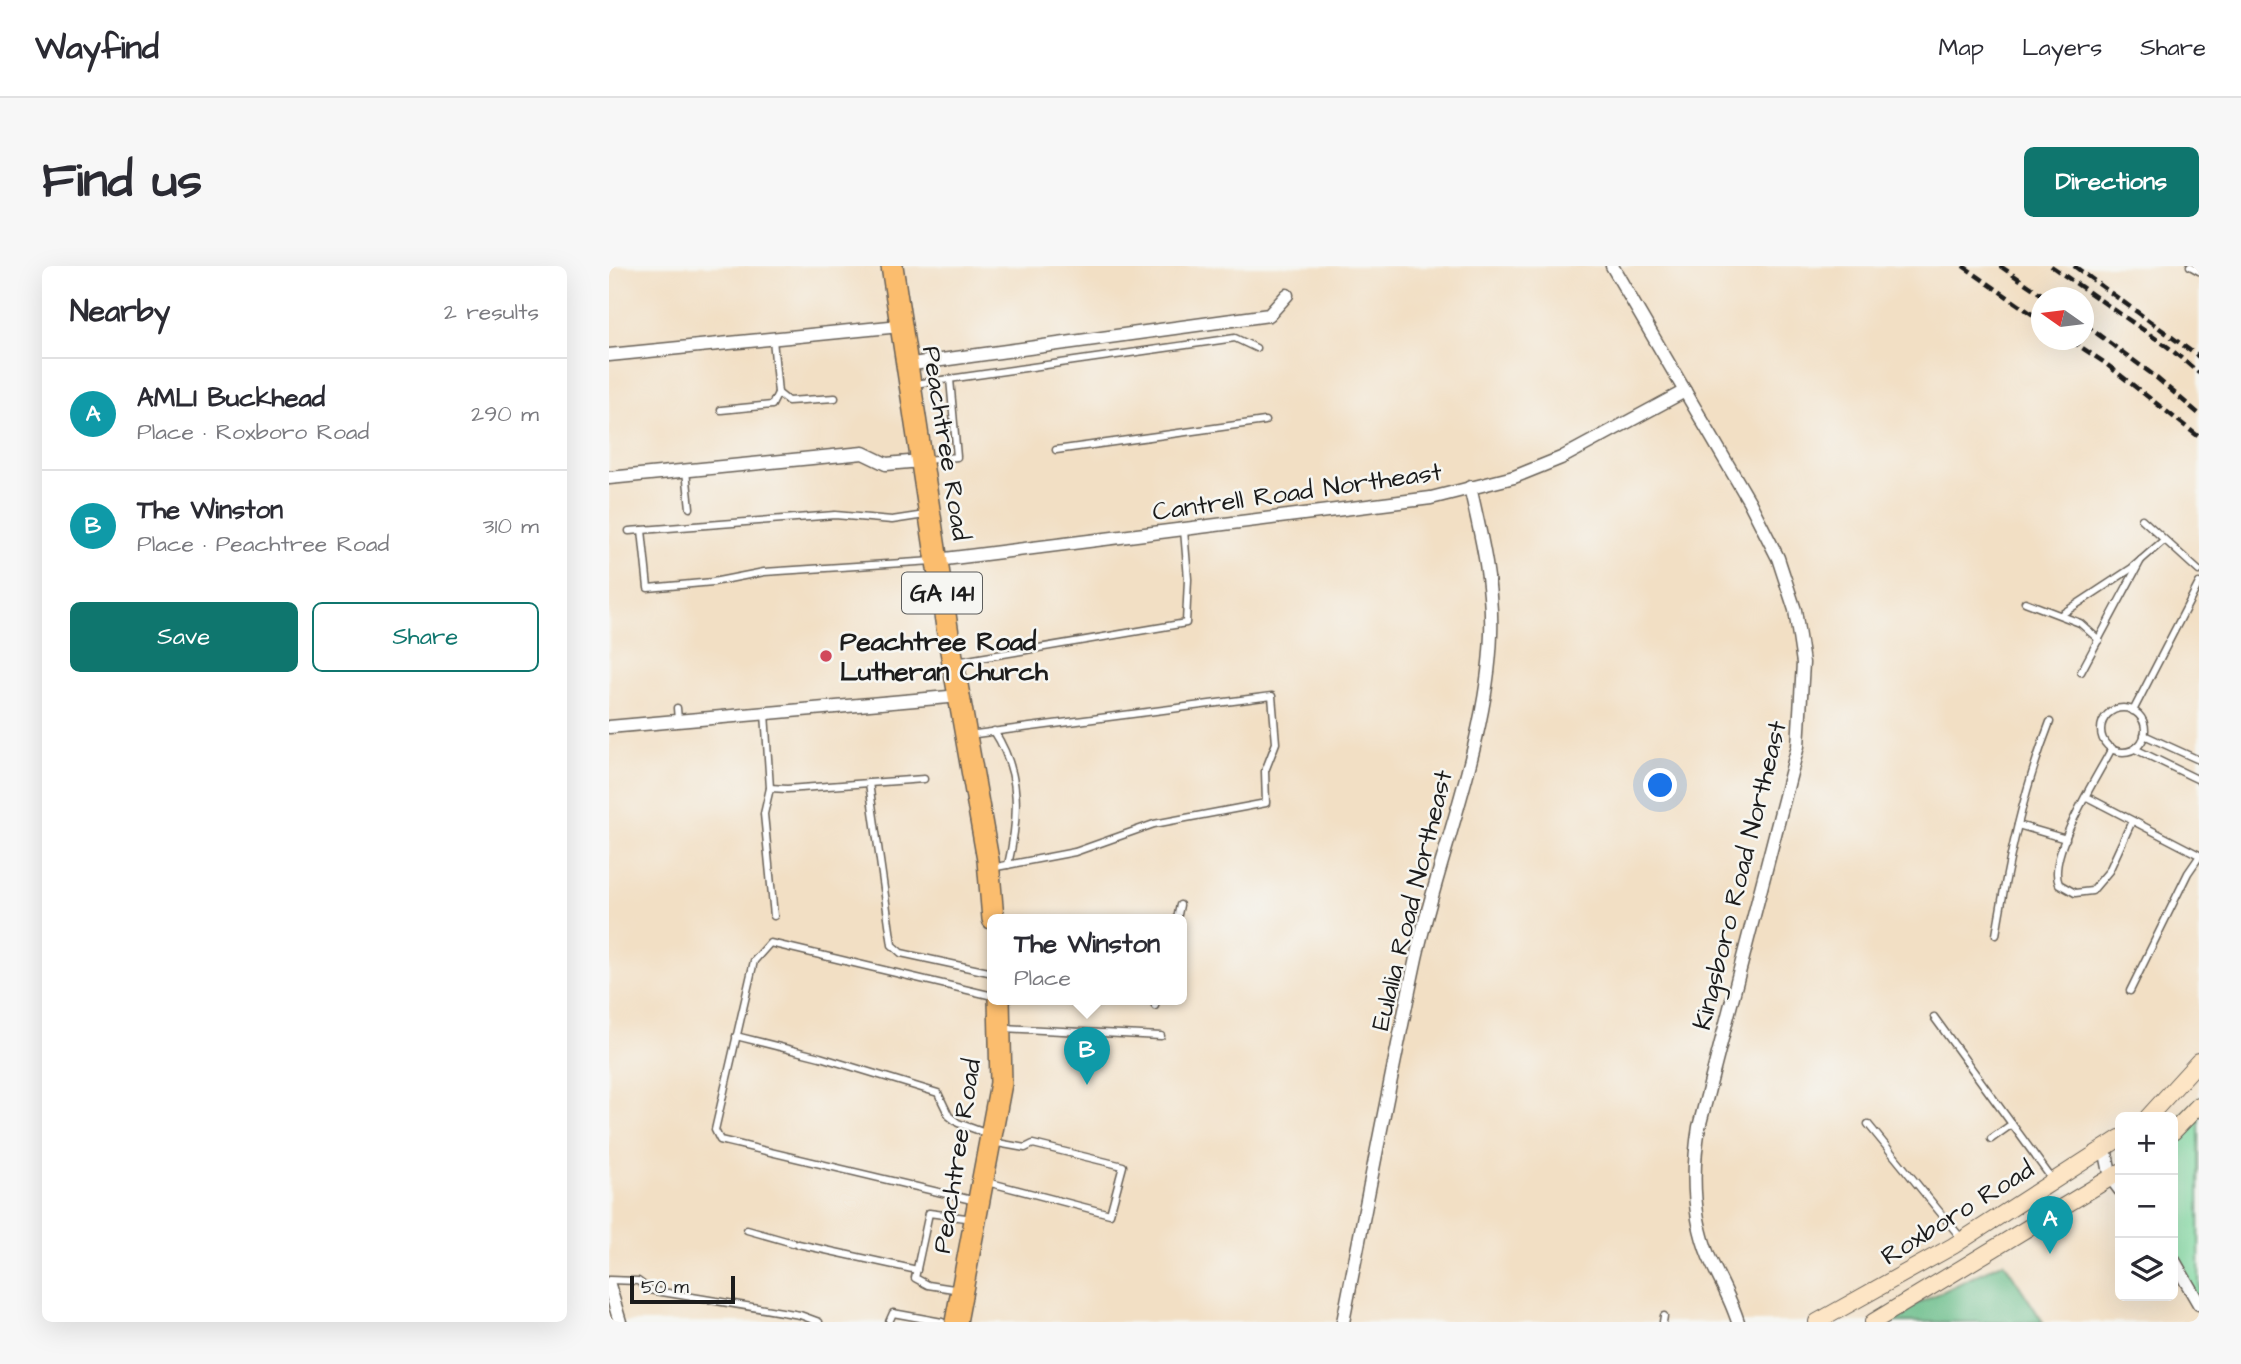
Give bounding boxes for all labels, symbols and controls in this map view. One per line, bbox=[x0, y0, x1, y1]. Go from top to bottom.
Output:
text: Wayfind bbox=[35, 25, 159, 71]
text: Map bbox=[1939, 31, 1984, 65]
text: Layers bbox=[2022, 31, 2102, 65]
text: Share bbox=[2140, 31, 2206, 65]
button: Directions bbox=[2024, 147, 2199, 217]
text: Find us bbox=[42, 148, 202, 216]
north arrow bbox=[2031, 287, 2094, 350]
text: Nearby bbox=[70, 291, 170, 333]
text: 2 results bbox=[444, 296, 539, 328]
street label: Peachtree Road bbox=[913, 343, 979, 543]
text: AMLI Buckhead bbox=[137, 380, 325, 416]
text: A bbox=[86, 398, 100, 430]
text: 290 m bbox=[471, 398, 539, 430]
text: Place · Roxboro Road bbox=[137, 416, 369, 448]
street label: Cantrell Road Northeast bbox=[1150, 454, 1445, 530]
text: The Winston bbox=[137, 492, 283, 528]
text: B bbox=[85, 510, 101, 542]
text: 310 m bbox=[483, 510, 539, 542]
text: Place · Peachtree Road bbox=[137, 528, 389, 560]
road number: GA 141 bbox=[902, 572, 982, 614]
button: Save bbox=[70, 602, 298, 672]
button: Share bbox=[312, 602, 539, 672]
place label: Peachtree Road Lutheran Church bbox=[840, 624, 1049, 690]
marker: Peachtree Road Lutheran Church bbox=[818, 648, 834, 664]
street label: Kingsboro Road Northeast bbox=[1684, 716, 1798, 1034]
street label: Eulalia Road Northeast bbox=[1362, 766, 1462, 1034]
your location bbox=[1643, 768, 1677, 802]
popup bbox=[987, 914, 1187, 1005]
text: The Winston bbox=[1014, 926, 1160, 962]
text: Place bbox=[1014, 962, 1071, 994]
pin: B bbox=[1064, 1027, 1110, 1085]
street label: Peachtree Road bbox=[924, 1056, 990, 1256]
map controls bbox=[2115, 1112, 2178, 1301]
button: + bbox=[2115, 1112, 2178, 1175]
street label: Roxboro Road bbox=[1874, 1152, 2041, 1274]
button: − bbox=[2115, 1175, 2178, 1238]
pin: A bbox=[2027, 1196, 2073, 1254]
button: layers bbox=[2115, 1238, 2178, 1301]
scale bar bbox=[630, 1273, 735, 1305]
text: 50 m bbox=[641, 1274, 689, 1301]

